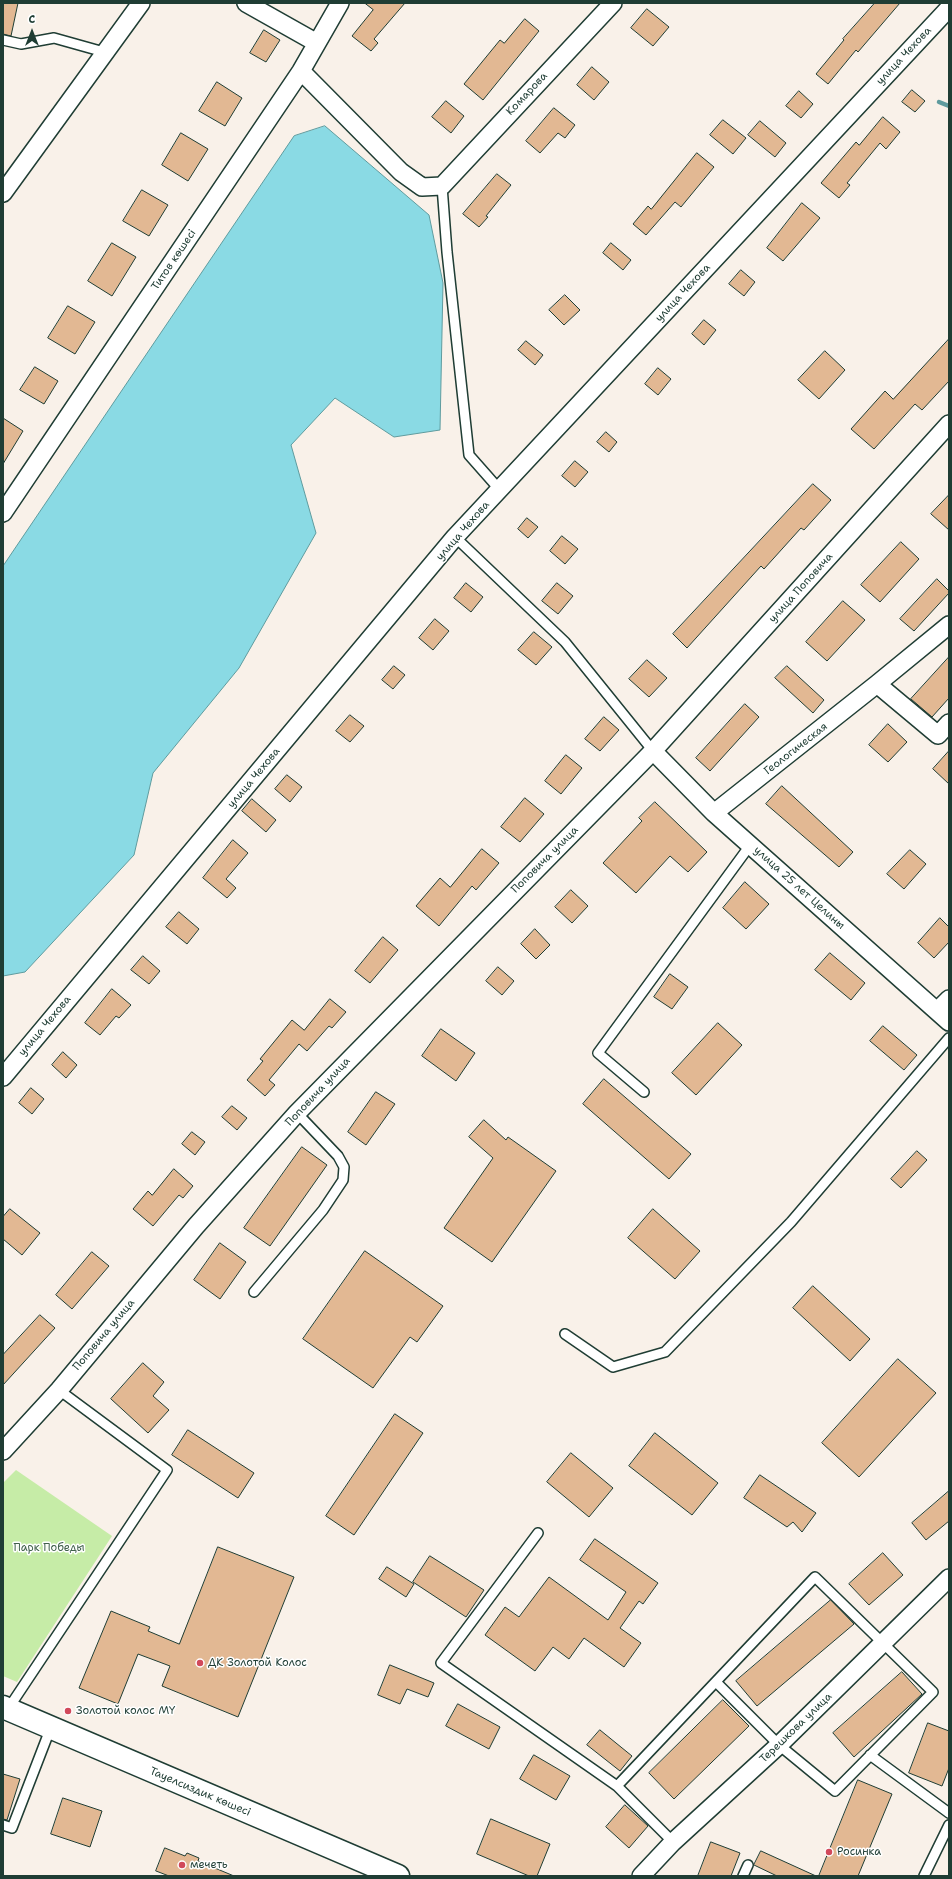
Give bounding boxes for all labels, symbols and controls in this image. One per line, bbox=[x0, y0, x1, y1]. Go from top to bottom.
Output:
north arrow bbox=[12, 12, 52, 52]
text: С bbox=[29, 12, 35, 27]
street label: улица Чехова bbox=[874, 24, 934, 88]
street label: Комарова bbox=[504, 70, 550, 118]
street label: Титов көшесі bbox=[149, 227, 199, 293]
street label: улица Чехова bbox=[653, 261, 713, 325]
street label: улица Чехова bbox=[434, 498, 492, 564]
street label: улица Поповича bbox=[766, 550, 836, 626]
street label: Геологическая bbox=[762, 720, 830, 778]
street label: улица Чехова bbox=[225, 745, 283, 811]
street label: Поповича улица bbox=[509, 824, 581, 896]
street label: улица 25 лет Целины bbox=[751, 844, 847, 932]
street label: улица Чехова bbox=[16, 993, 74, 1059]
street label: Поповича улица bbox=[283, 1055, 353, 1129]
street label: Поповича улица bbox=[70, 1297, 138, 1373]
park label: Парк Победы bbox=[13, 1541, 85, 1555]
place label: ДК Золотой Колос bbox=[208, 1656, 307, 1670]
marker: ДК Золотой Колос bbox=[195, 1658, 205, 1668]
street label: Терешкова улица bbox=[757, 1690, 835, 1766]
place label: Золотой колос МҮ bbox=[76, 1704, 175, 1718]
marker: Золотой колос МҮ bbox=[63, 1706, 73, 1716]
street label: Тауелсиздик көшесі bbox=[147, 1765, 253, 1819]
place label: Росинка bbox=[837, 1845, 881, 1859]
marker: Росинка bbox=[824, 1847, 834, 1857]
place label: мечеть bbox=[190, 1858, 228, 1872]
marker: мечеть bbox=[177, 1860, 187, 1870]

